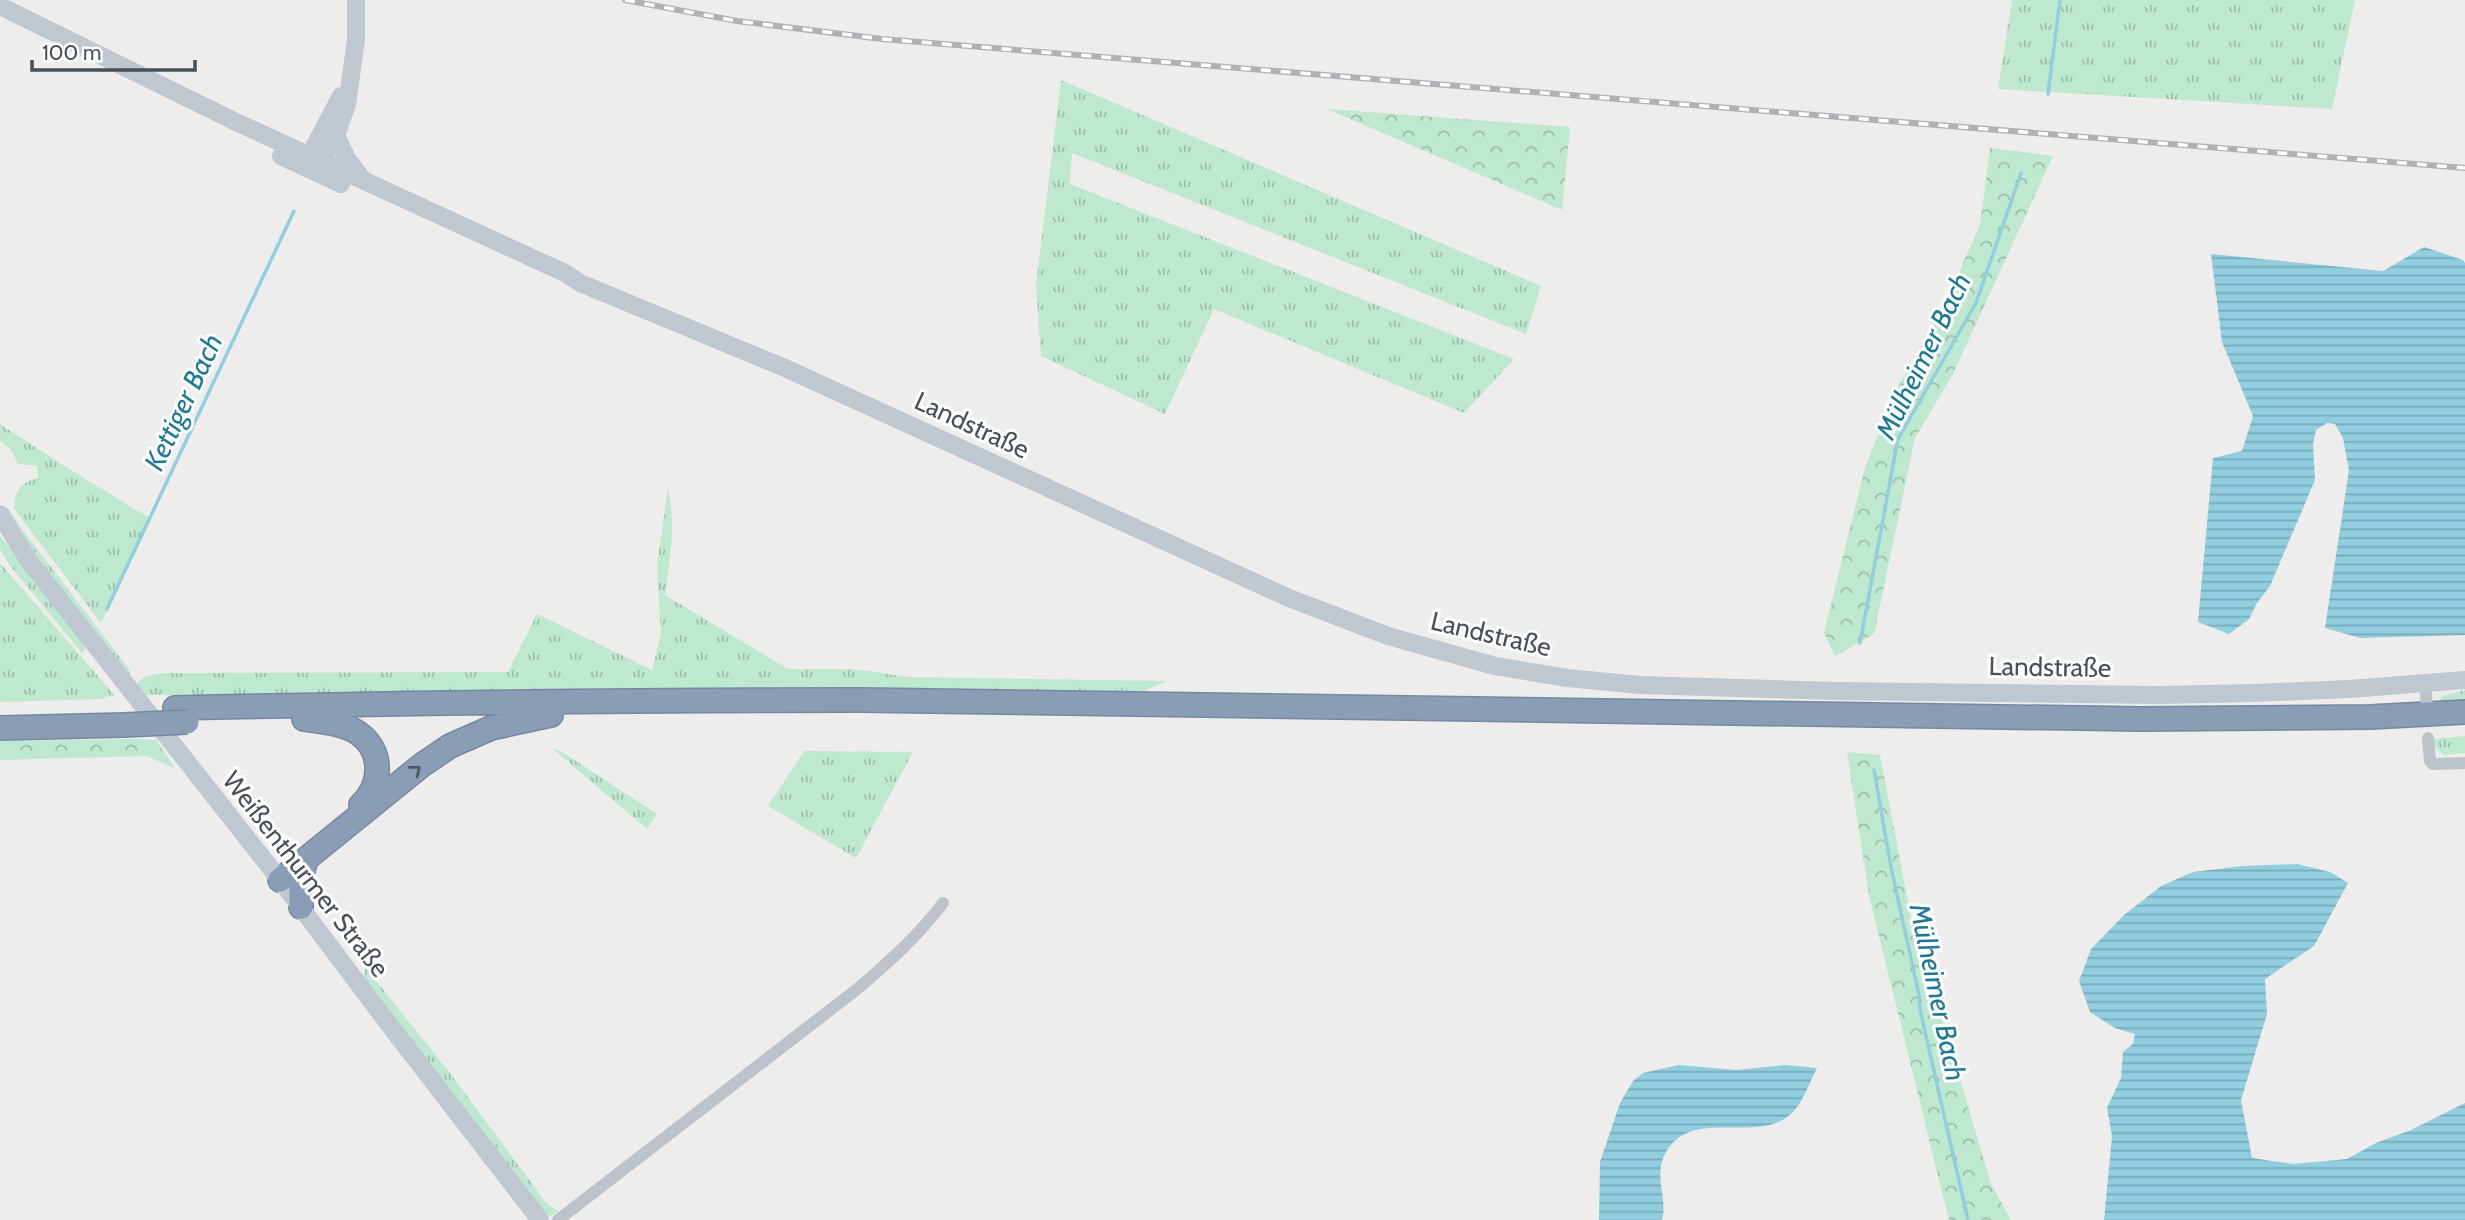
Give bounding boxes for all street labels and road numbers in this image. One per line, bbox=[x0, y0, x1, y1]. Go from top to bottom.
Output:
street label: Landstraße bbox=[910, 385, 1034, 465]
street label: Landstraße bbox=[1428, 605, 1554, 663]
street label: Landstraße bbox=[1988, 650, 2112, 684]
street label: Weißenthurmer Straße bbox=[216, 765, 396, 983]

